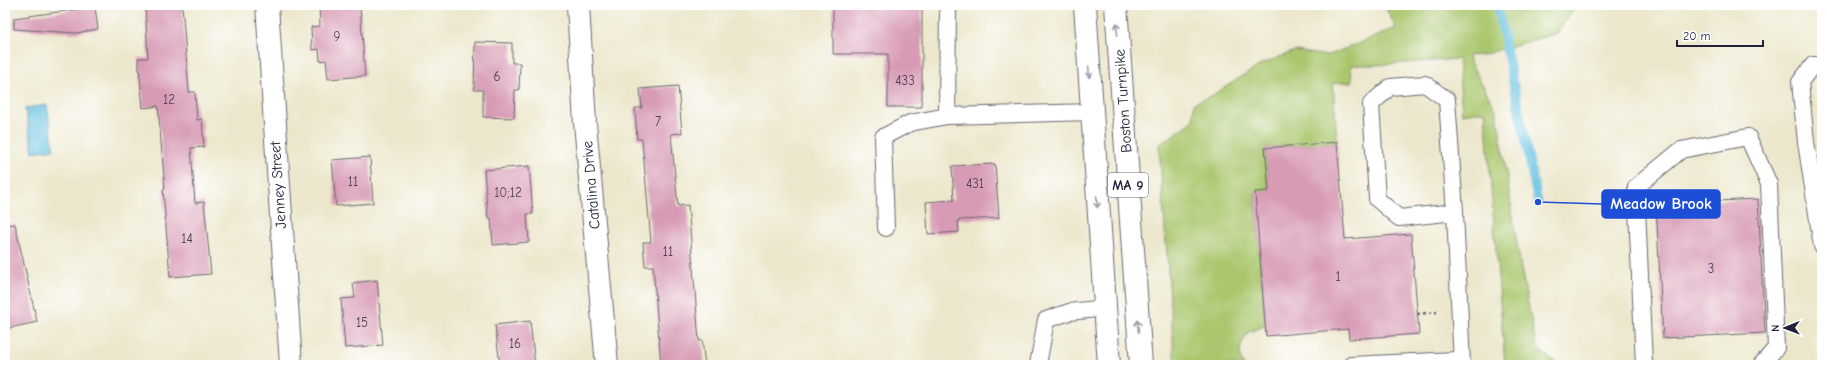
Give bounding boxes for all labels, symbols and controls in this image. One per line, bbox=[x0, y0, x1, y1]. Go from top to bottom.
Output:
scale bar bbox=[1677, 22, 1763, 48]
one-way arrow bbox=[1114, 23, 1121, 36]
house number: 9 bbox=[334, 29, 341, 44]
text: 20 m bbox=[1683, 29, 1711, 43]
street label: Boston Turnpike bbox=[1110, 48, 1136, 154]
one-way arrow bbox=[1086, 65, 1093, 78]
house number: 6 bbox=[493, 69, 501, 84]
house number: 433 bbox=[895, 73, 915, 88]
house number: 12 bbox=[163, 92, 175, 107]
house number: 7 bbox=[655, 114, 661, 129]
street label: Jenney Street bbox=[266, 140, 290, 229]
street label: Catalina Drive bbox=[578, 140, 604, 230]
road number: MA 9 bbox=[1108, 173, 1148, 197]
house number: 11 bbox=[348, 174, 358, 189]
house number: 431 bbox=[966, 176, 984, 191]
house number: 10;12 bbox=[494, 185, 522, 200]
callout: Meadow Brook bbox=[1602, 190, 1720, 218]
one-way arrow bbox=[1094, 195, 1101, 208]
text: Meadow Brook bbox=[1610, 195, 1712, 213]
house number: 14 bbox=[181, 231, 193, 246]
house number: 11 bbox=[663, 244, 673, 259]
house number: 3 bbox=[1708, 261, 1714, 276]
house number: 1 bbox=[1335, 269, 1341, 284]
north arrow bbox=[1765, 308, 1805, 348]
house number: 15 bbox=[356, 315, 368, 330]
one-way arrow bbox=[1135, 320, 1142, 333]
text: N bbox=[1769, 324, 1782, 332]
house number: 16 bbox=[509, 336, 521, 351]

